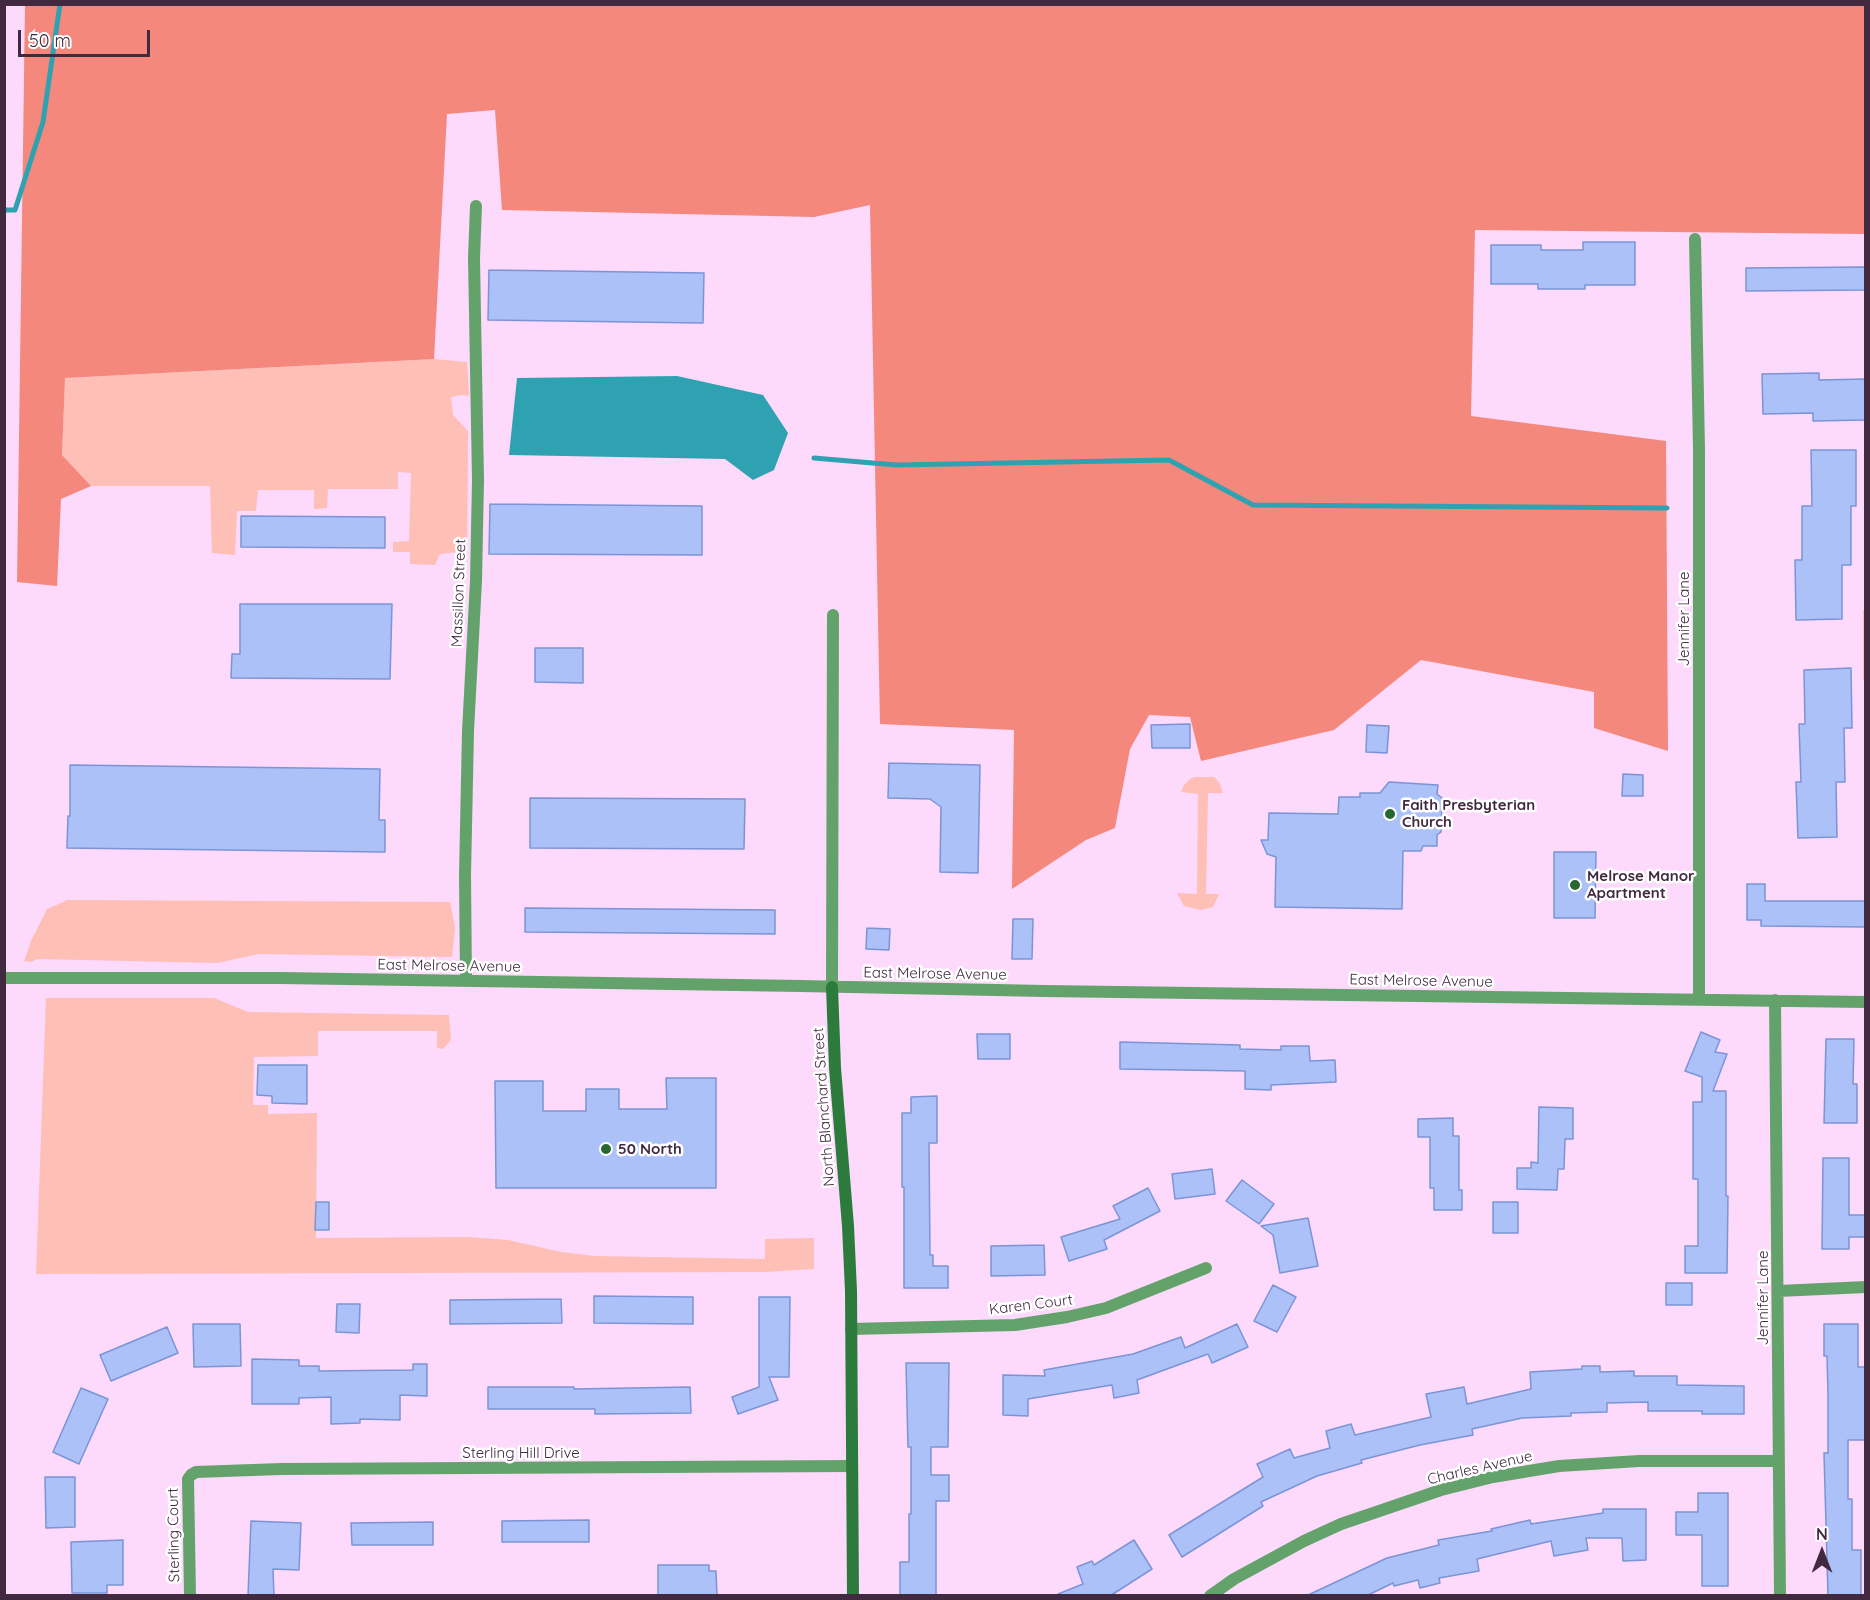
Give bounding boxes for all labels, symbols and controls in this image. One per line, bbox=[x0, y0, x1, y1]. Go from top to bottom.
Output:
scale bar bbox=[21, 18, 153, 56]
text: 50 m bbox=[29, 29, 71, 52]
street label: Massillon Street bbox=[448, 539, 470, 647]
street label: Jennifer Lane bbox=[1675, 571, 1693, 667]
place label: Faith Presbyterian Church bbox=[1402, 796, 1535, 831]
marker: Faith Presbyterian Church bbox=[1383, 807, 1397, 821]
place label: Melrose Manor Apartment bbox=[1587, 867, 1695, 902]
marker: Melrose Manor Apartment bbox=[1568, 878, 1582, 892]
street label: East Melrose Avenue bbox=[377, 956, 521, 976]
street label: East Melrose Avenue bbox=[863, 964, 1007, 984]
street label: East Melrose Avenue bbox=[1349, 971, 1493, 991]
street label: North Blanchard Street bbox=[809, 1027, 839, 1187]
place label: 50 North bbox=[618, 1140, 682, 1158]
marker: 50 North bbox=[599, 1142, 613, 1156]
street label: Jennifer Lane bbox=[1754, 1250, 1772, 1346]
street label: Karen Court bbox=[988, 1291, 1074, 1319]
street label: Sterling Hill Drive bbox=[462, 1444, 580, 1462]
street label: Charles Avenue bbox=[1426, 1447, 1534, 1489]
street label: Sterling Court bbox=[164, 1487, 184, 1583]
north arrow bbox=[1792, 1522, 1852, 1582]
text: N bbox=[1816, 1524, 1828, 1544]

